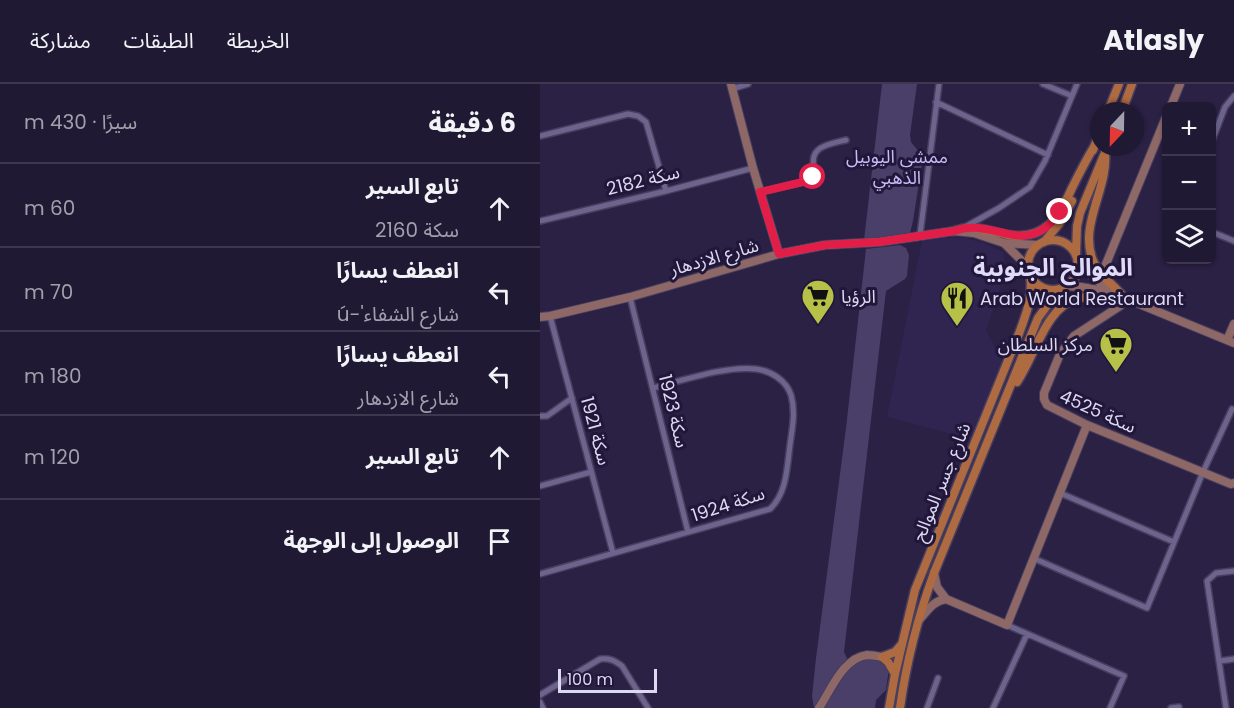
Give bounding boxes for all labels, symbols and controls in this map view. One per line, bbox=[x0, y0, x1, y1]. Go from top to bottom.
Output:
text: Atlasly bbox=[1103, 21, 1204, 60]
text: مشاركة bbox=[30, 26, 91, 55]
text: الطبقات bbox=[124, 26, 194, 55]
text: الخريطة bbox=[227, 26, 290, 55]
north arrow bbox=[1090, 102, 1144, 156]
map controls bbox=[1162, 102, 1216, 264]
button: + bbox=[1162, 102, 1216, 156]
text: 6 دقيقة bbox=[429, 105, 516, 141]
text: سيرًا · 430 m bbox=[24, 108, 137, 136]
park label: ممشى اليوبيل الذهبي bbox=[846, 144, 948, 191]
button: − bbox=[1162, 156, 1216, 210]
street label: سكة 2182 bbox=[604, 159, 682, 201]
route start bbox=[799, 163, 825, 189]
text: تابع السير bbox=[366, 171, 459, 202]
icon: ahead bbox=[483, 192, 516, 225]
text: 60 m bbox=[24, 194, 75, 222]
route end bbox=[1046, 198, 1072, 224]
button: layers bbox=[1162, 210, 1216, 264]
text: سكة 2160 bbox=[375, 216, 459, 244]
street label: شارع الازدهار bbox=[666, 232, 762, 284]
district label: الموالح الجنوبية bbox=[973, 251, 1133, 286]
text: انعطف يسارًا bbox=[336, 255, 459, 286]
icon: left bbox=[483, 276, 516, 309]
text: 70 m bbox=[24, 278, 73, 306]
supermarket icon: الرؤيا bbox=[800, 278, 836, 325]
restaurant icon: Arab World Restaurant bbox=[939, 280, 975, 327]
place label: الرؤيا bbox=[841, 284, 876, 309]
place label: Arab World Restaurant bbox=[980, 286, 1184, 311]
text: شارع الشفاء'-ú bbox=[337, 300, 459, 328]
supermarket icon: مركز السلطان bbox=[1098, 326, 1134, 373]
place label: مركز السلطان bbox=[998, 332, 1093, 357]
text: انعطف يسارًا bbox=[336, 339, 459, 370]
icon: left bbox=[483, 360, 516, 393]
text: 180 m bbox=[24, 362, 82, 390]
street label: سكة 1923 bbox=[653, 372, 695, 450]
street label: سكة 4525 bbox=[1056, 383, 1140, 439]
text: شارع الازدهار bbox=[357, 384, 459, 412]
street label: سكة 1921 bbox=[575, 394, 617, 468]
street label: شارع جسر الموالح bbox=[906, 419, 978, 546]
text: تابع السير bbox=[366, 441, 459, 472]
icon: ahead bbox=[483, 441, 516, 474]
text: 120 m bbox=[24, 443, 80, 471]
street label: سكة 1924 bbox=[688, 480, 768, 528]
text: الوصول إلى الوجهة bbox=[284, 525, 459, 556]
icon: arrive bbox=[483, 525, 516, 558]
scale bar bbox=[558, 666, 657, 694]
text: 100 m bbox=[567, 668, 613, 691]

